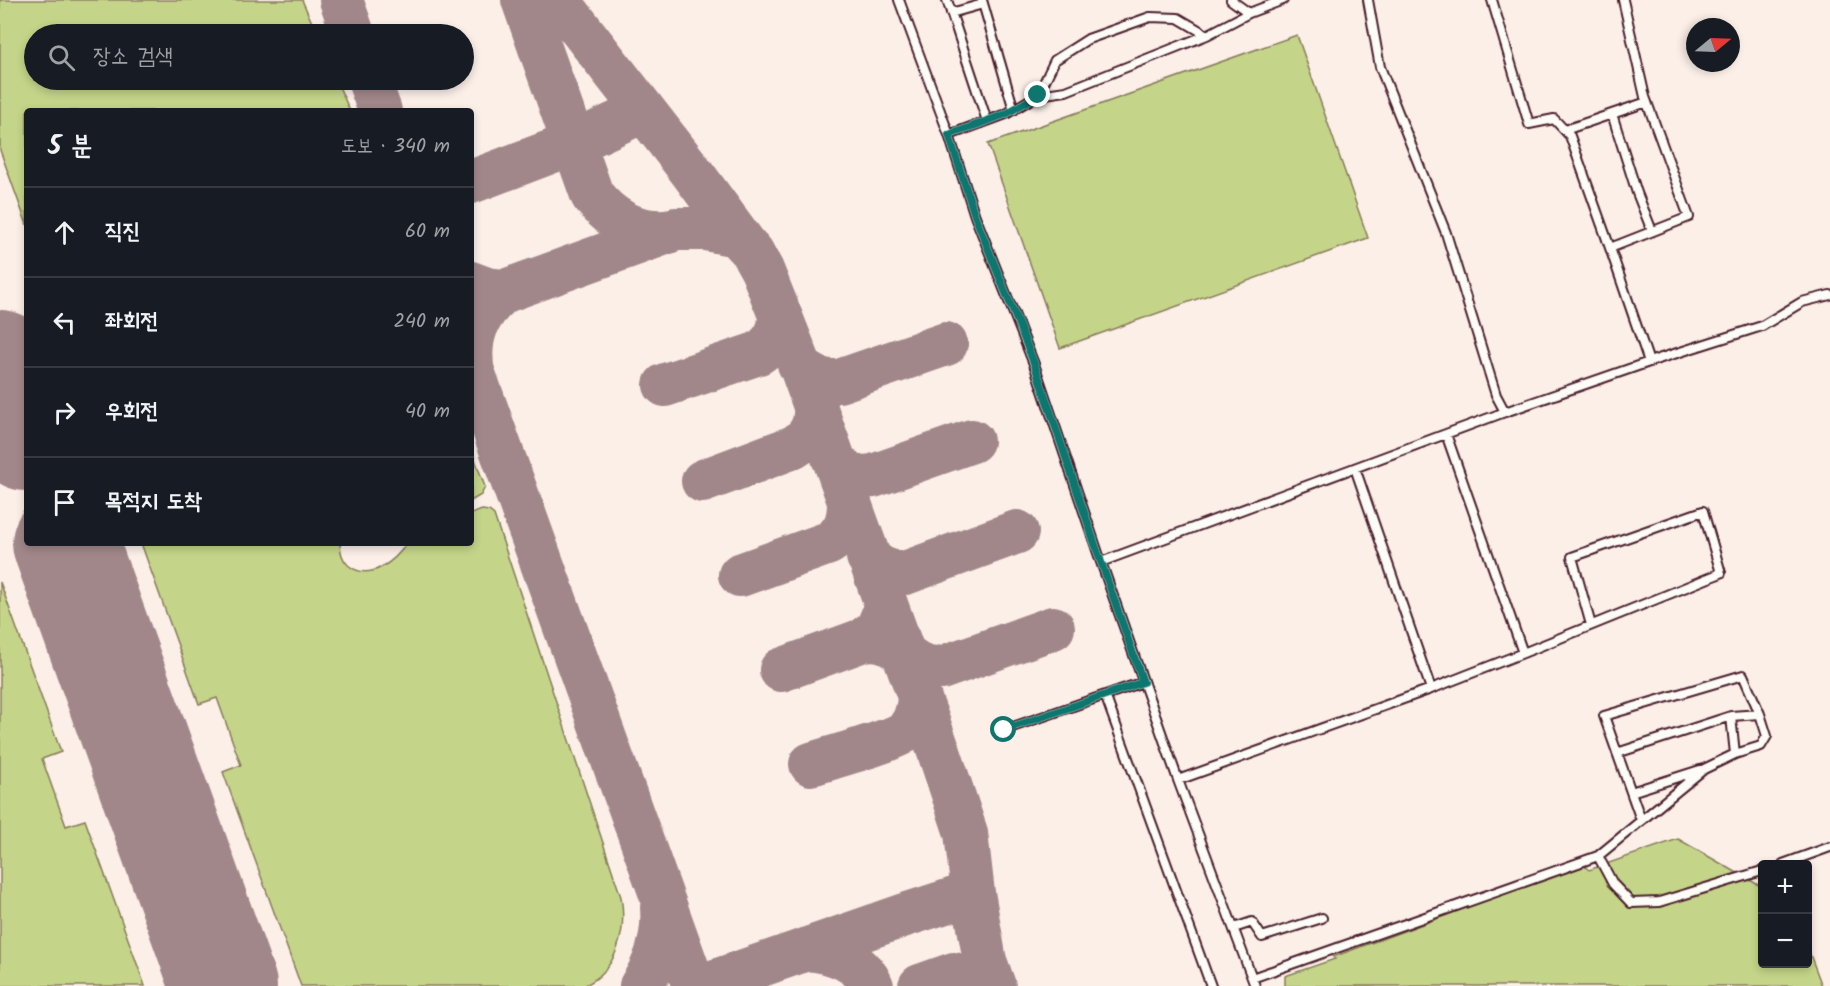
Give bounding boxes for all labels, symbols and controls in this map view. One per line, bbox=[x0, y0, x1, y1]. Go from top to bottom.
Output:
north arrow bbox=[1686, 18, 1740, 72]
search box bbox=[24, 24, 474, 90]
text: 장소 검색 bbox=[93, 40, 173, 75]
icon: search bbox=[45, 41, 78, 74]
route end bbox=[1024, 81, 1050, 107]
text: 5 분 bbox=[48, 126, 92, 168]
text: 도보 · 340 m bbox=[341, 131, 450, 163]
text: 직진 bbox=[105, 215, 140, 250]
icon: ahead bbox=[48, 216, 81, 249]
text: 60 m bbox=[405, 216, 450, 248]
text: 좌회전 bbox=[105, 305, 158, 340]
icon: left bbox=[48, 306, 81, 339]
text: 240 m bbox=[393, 306, 450, 338]
text: 우회전 bbox=[105, 395, 158, 430]
icon: right bbox=[48, 396, 81, 429]
text: 40 m bbox=[405, 396, 450, 428]
text: 목적지 도착 bbox=[105, 485, 202, 520]
icon: arrive bbox=[48, 486, 81, 519]
route start bbox=[990, 716, 1016, 742]
map controls bbox=[1758, 860, 1812, 968]
button: + bbox=[1758, 860, 1812, 914]
button: − bbox=[1758, 914, 1812, 968]

